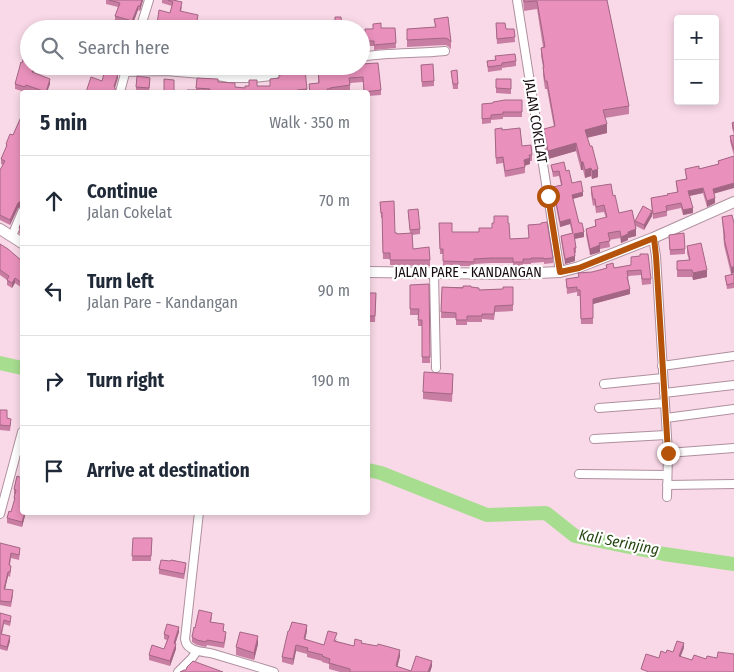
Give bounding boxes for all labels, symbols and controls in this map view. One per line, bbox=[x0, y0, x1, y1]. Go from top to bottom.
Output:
map controls bbox=[674, 15, 719, 105]
button: + bbox=[674, 15, 719, 60]
search box bbox=[20, 20, 370, 75]
icon: search bbox=[38, 34, 66, 62]
text: Search here bbox=[78, 36, 170, 59]
button: − bbox=[674, 60, 719, 105]
street label: JALAN COKELAT bbox=[520, 78, 551, 165]
text: 5 min bbox=[40, 110, 87, 136]
text: Walk · 350 m bbox=[269, 113, 350, 132]
text: Continue bbox=[87, 180, 158, 203]
route start bbox=[537, 185, 560, 208]
icon: ahead bbox=[40, 187, 68, 215]
text: 70 m bbox=[319, 191, 350, 210]
text: Jalan Cokelat bbox=[87, 203, 172, 222]
street label: JALAN PARE - KANDANGAN bbox=[394, 264, 542, 281]
text: Turn left bbox=[87, 270, 154, 293]
icon: left bbox=[40, 277, 68, 305]
text: 90 m bbox=[318, 281, 350, 300]
text: Jalan Pare - Kandangan bbox=[87, 293, 238, 312]
icon: right bbox=[40, 367, 68, 395]
text: Turn right bbox=[87, 369, 164, 392]
text: 190 m bbox=[312, 371, 350, 390]
route end bbox=[657, 442, 680, 465]
icon: arrive bbox=[40, 457, 68, 485]
text: Arrive at destination bbox=[87, 459, 250, 482]
water label: Kali Serinjing bbox=[577, 525, 661, 559]

